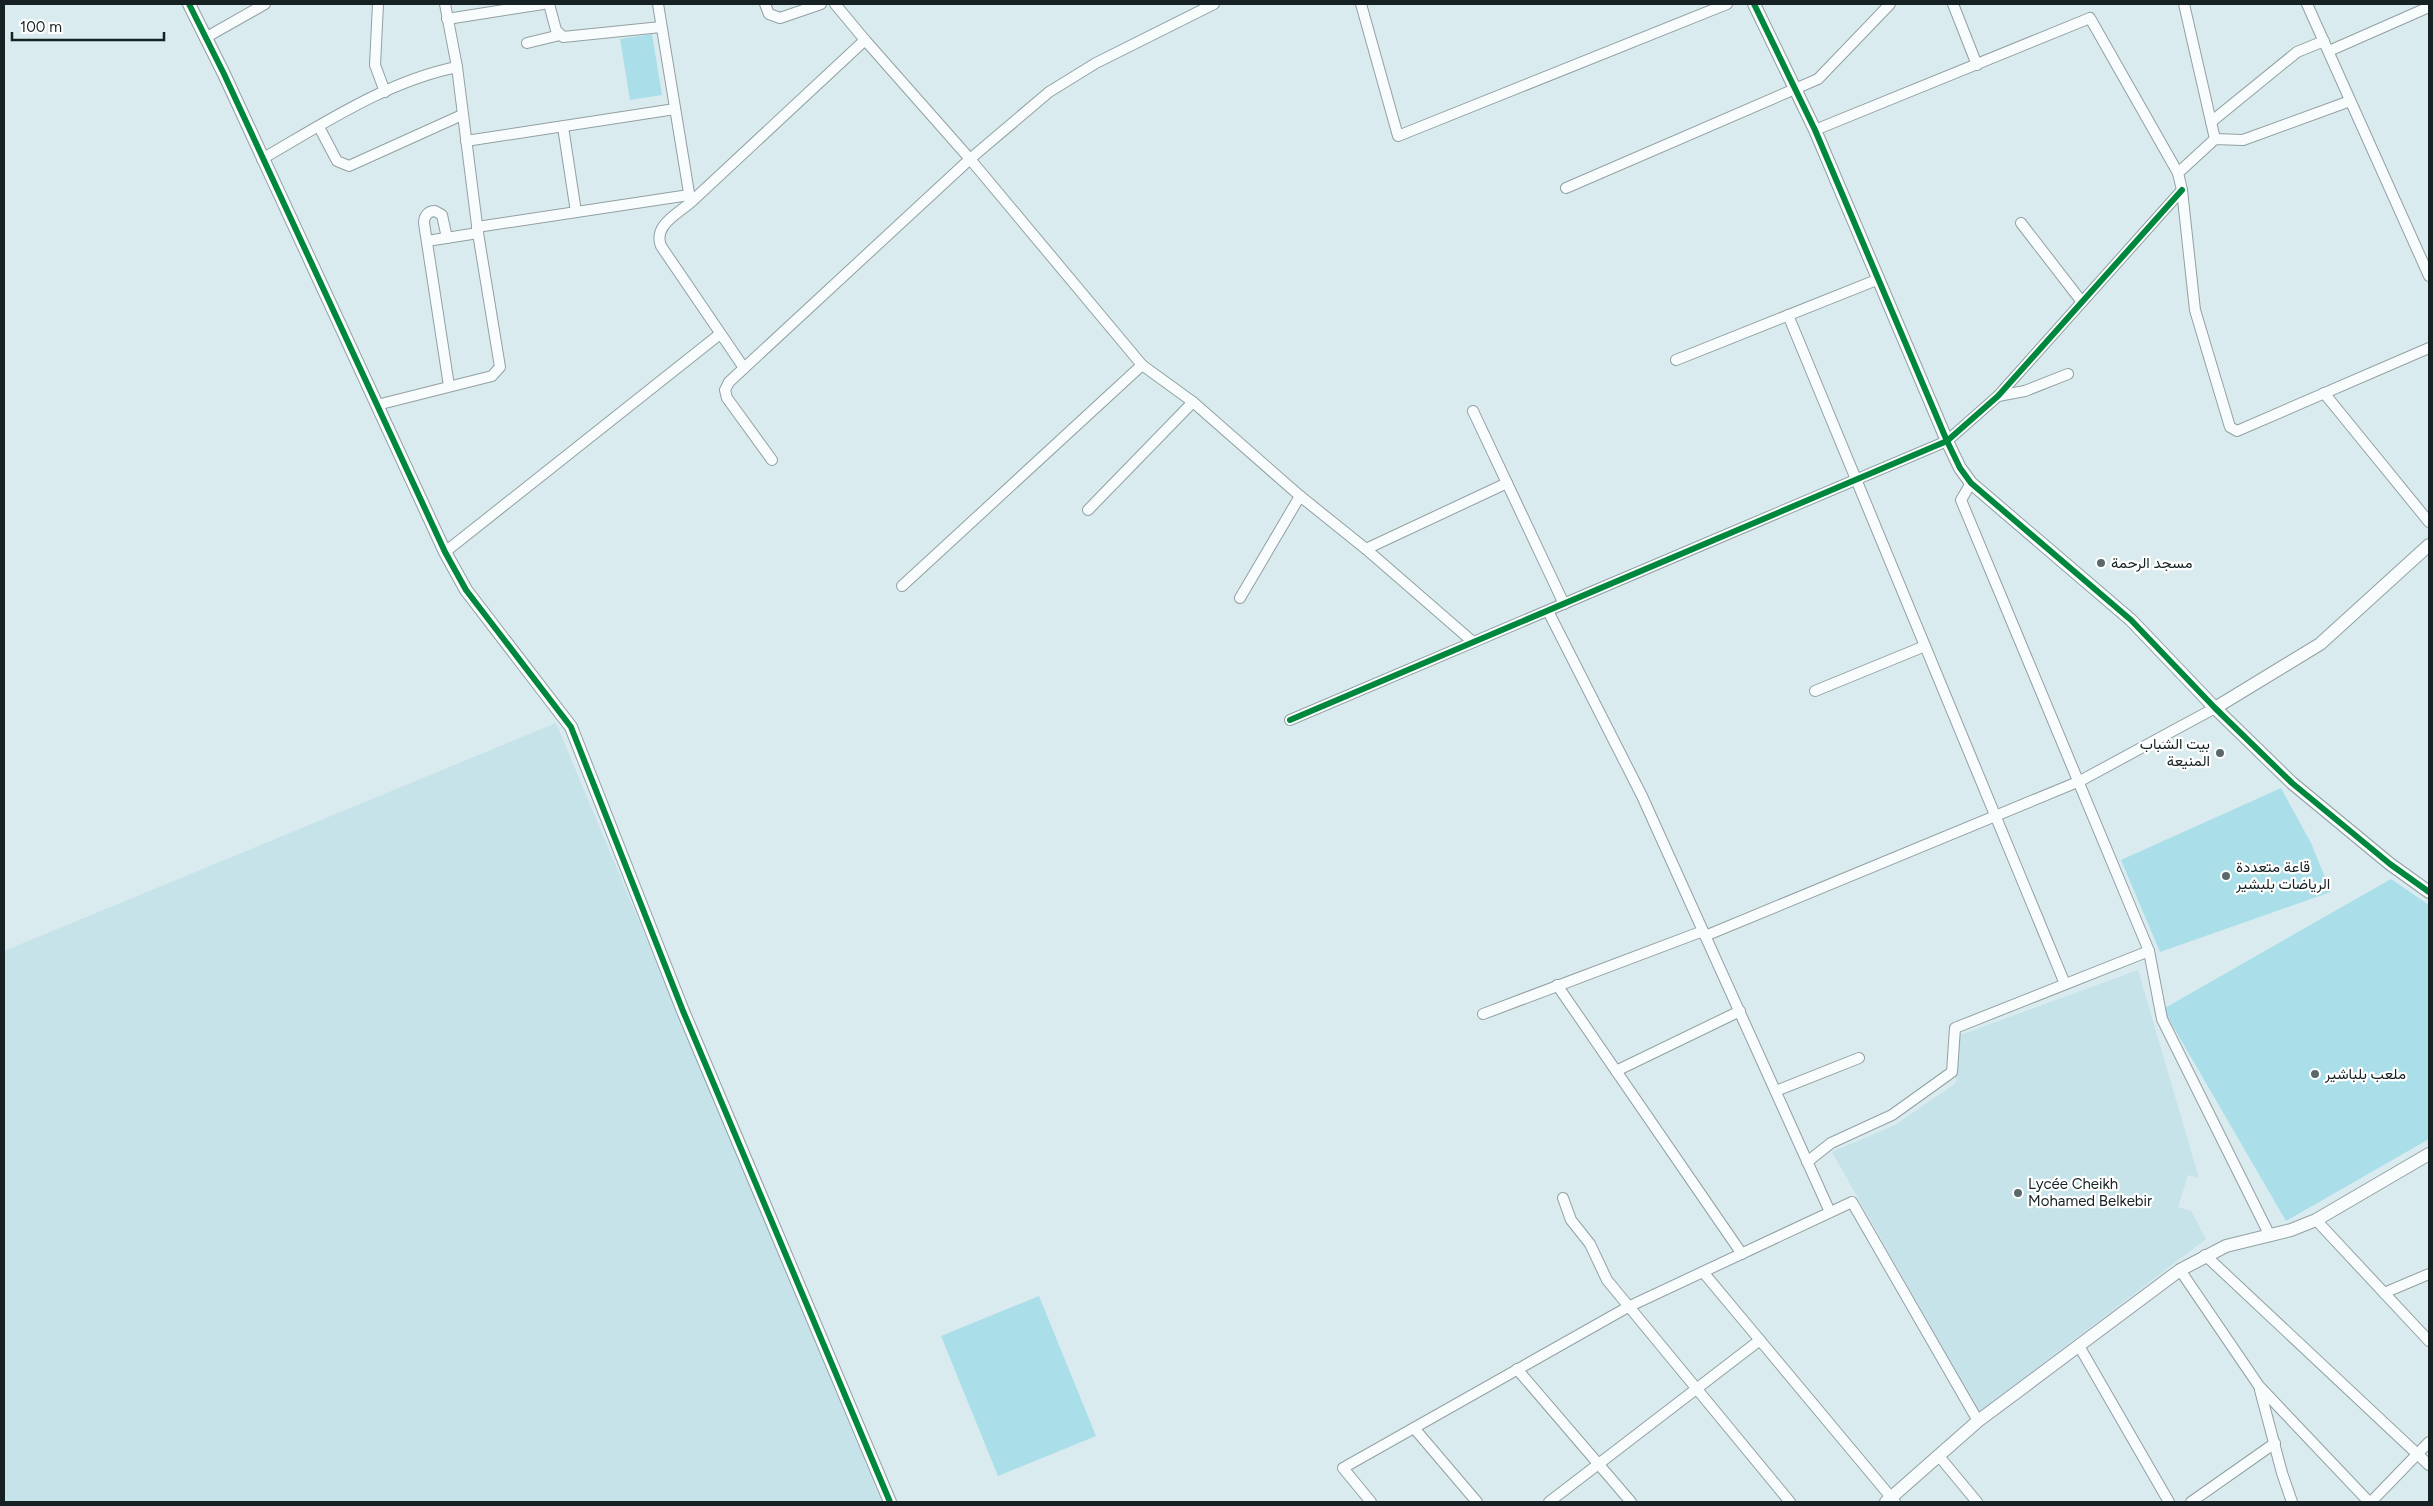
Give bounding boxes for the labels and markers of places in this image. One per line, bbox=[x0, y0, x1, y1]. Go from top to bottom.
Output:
place label: مسجد الرحمة bbox=[2111, 554, 2192, 572]
marker: مسجد الرحمة bbox=[2095, 557, 2107, 569]
place label: بيت الشباب المنيعة bbox=[2140, 735, 2210, 770]
marker: بيت الشباب المنيعة bbox=[2214, 747, 2226, 759]
place label: قاعة متعددة الرياضات بلبشير bbox=[2235, 858, 2330, 893]
marker: قاعة متعددة الرياضات بلبشير bbox=[2220, 870, 2232, 882]
place label: ملعب بلباشير bbox=[2324, 1065, 2406, 1083]
marker: ملعب بلباشير bbox=[2309, 1068, 2321, 1080]
place label: Lycée Cheikh Mohamed Belkebir bbox=[2028, 1175, 2152, 1210]
marker: Lycée Cheikh Mohamed Belkebir bbox=[2012, 1187, 2024, 1199]

